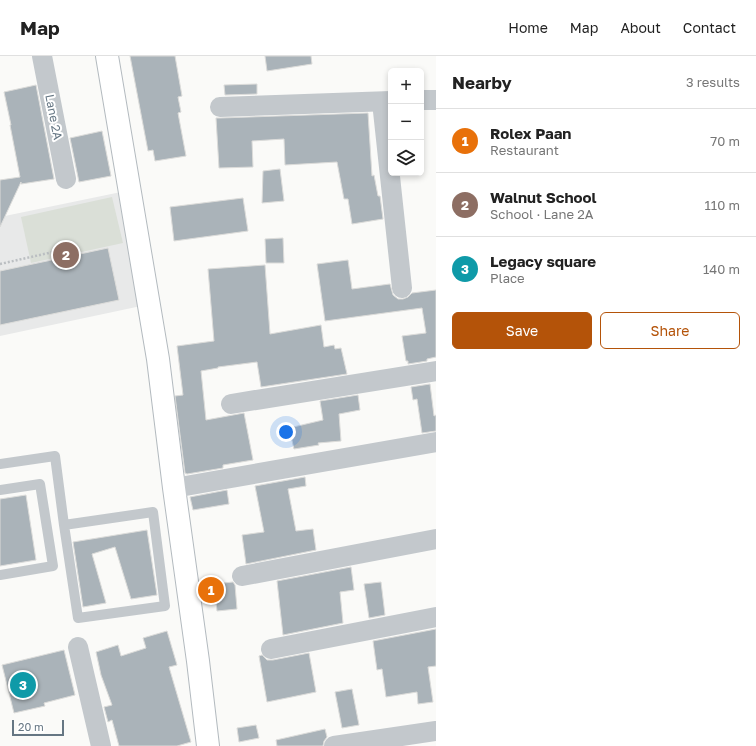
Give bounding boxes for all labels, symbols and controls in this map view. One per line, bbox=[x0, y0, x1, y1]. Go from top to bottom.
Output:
text: Map bbox=[20, 16, 60, 39]
text: Home bbox=[508, 19, 548, 36]
text: Map bbox=[570, 19, 598, 36]
text: About bbox=[620, 19, 661, 36]
text: Contact bbox=[683, 19, 736, 36]
map controls bbox=[388, 68, 424, 176]
button: + bbox=[388, 68, 424, 104]
text: Nearby bbox=[452, 72, 512, 93]
text: 3 results bbox=[686, 74, 740, 90]
street label: Lane 2A bbox=[42, 93, 66, 141]
button: − bbox=[388, 104, 424, 140]
text: Rolex Paan bbox=[490, 124, 571, 142]
text: 1 bbox=[462, 133, 468, 149]
text: 70 m bbox=[710, 133, 740, 149]
button: layers bbox=[388, 140, 424, 176]
text: Restaurant bbox=[490, 142, 559, 158]
text: Walnut School bbox=[490, 188, 597, 206]
text: 2 bbox=[461, 197, 469, 213]
text: 110 m bbox=[705, 197, 740, 213]
text: School · Lane 2A bbox=[490, 206, 593, 222]
pin: 2 bbox=[53, 240, 79, 270]
text: Legacy square bbox=[490, 252, 596, 270]
text: 3 bbox=[461, 261, 469, 277]
text: 140 m bbox=[703, 261, 740, 277]
text: Place bbox=[490, 270, 525, 286]
button: Save bbox=[452, 312, 592, 349]
button: Share bbox=[600, 312, 740, 349]
your location bbox=[276, 422, 296, 442]
pin: 1 bbox=[198, 575, 224, 605]
pin: 3 bbox=[10, 670, 36, 700]
scale bar bbox=[12, 718, 64, 737]
text: 20 m bbox=[18, 720, 44, 733]

